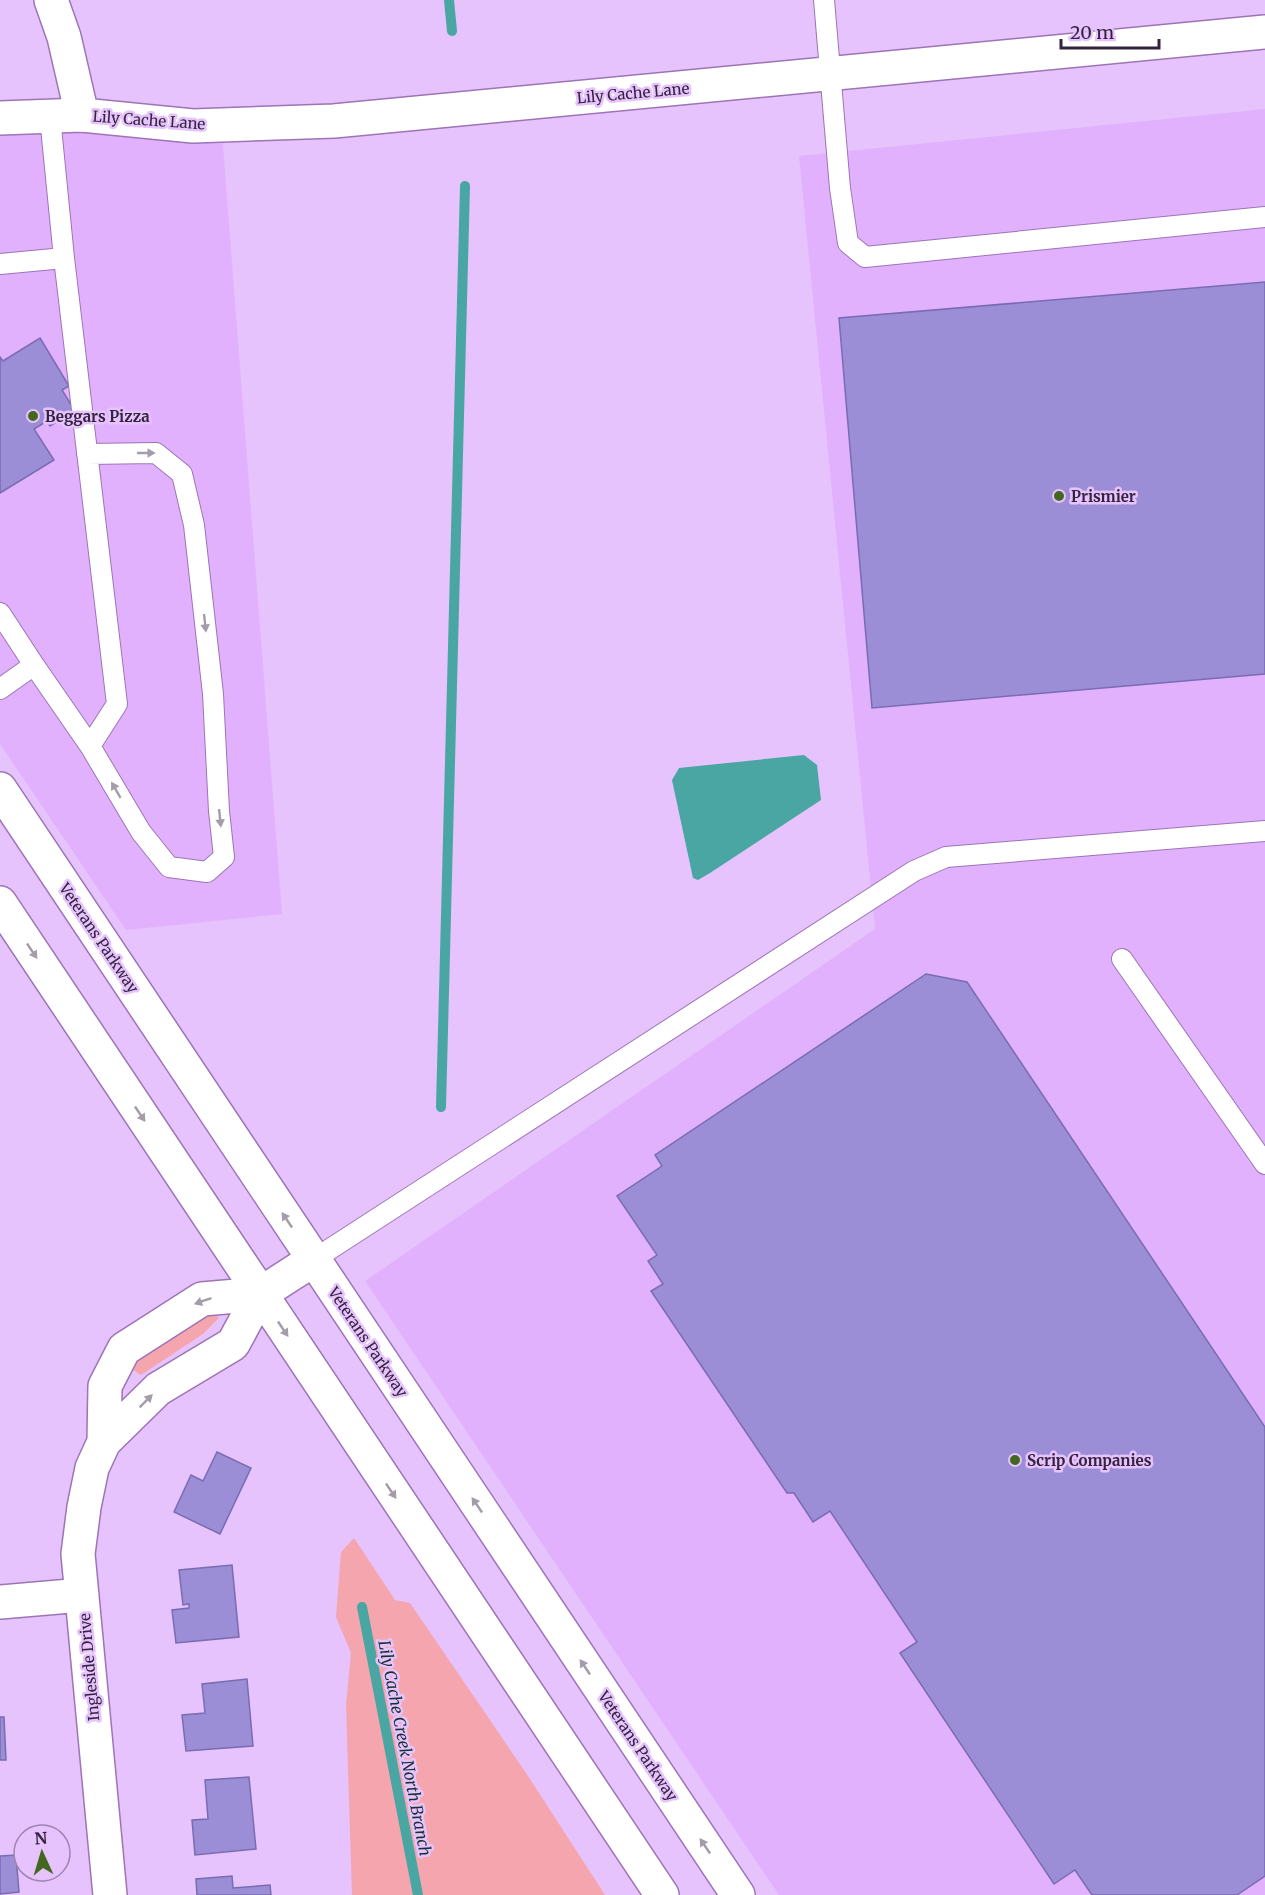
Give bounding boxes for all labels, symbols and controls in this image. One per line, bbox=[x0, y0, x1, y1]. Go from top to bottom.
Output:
scale bar bbox=[1061, 12, 1158, 50]
text: 20 m bbox=[1070, 21, 1114, 44]
street label: Lily Cache Lane bbox=[576, 79, 690, 107]
street label: Lily Cache Lane bbox=[92, 107, 206, 133]
place label: Beggars Pizza bbox=[45, 407, 150, 426]
marker: Beggars Pizza bbox=[26, 409, 40, 423]
one-way arrow bbox=[136, 448, 155, 458]
place label: Prismier bbox=[1071, 487, 1136, 506]
marker: Prismier bbox=[1052, 489, 1066, 503]
one-way arrow bbox=[200, 614, 210, 633]
one-way arrow bbox=[111, 781, 121, 798]
one-way arrow bbox=[215, 808, 225, 827]
street label: Veterans Parkway bbox=[55, 879, 143, 997]
one-way arrow bbox=[27, 943, 38, 960]
one-way arrow bbox=[134, 1106, 145, 1122]
one-way arrow bbox=[281, 1212, 292, 1229]
street label: Veterans Parkway bbox=[324, 1283, 412, 1401]
one-way arrow bbox=[193, 1297, 211, 1307]
one-way arrow bbox=[277, 1320, 289, 1336]
one-way arrow bbox=[138, 1394, 152, 1408]
place label: Scrip Companies bbox=[1027, 1451, 1152, 1470]
marker: Scrip Companies bbox=[1008, 1453, 1022, 1467]
one-way arrow bbox=[386, 1483, 397, 1499]
one-way arrow bbox=[471, 1497, 483, 1513]
street label: Ingleside Drive bbox=[75, 1612, 103, 1722]
water label: Lily Cache Creek North Branch bbox=[374, 1638, 436, 1858]
one-way arrow bbox=[579, 1659, 591, 1675]
street label: Veterans Parkway bbox=[594, 1687, 682, 1805]
north arrow bbox=[12, 1823, 72, 1883]
text: N bbox=[34, 1828, 48, 1848]
one-way arrow bbox=[699, 1839, 711, 1855]

